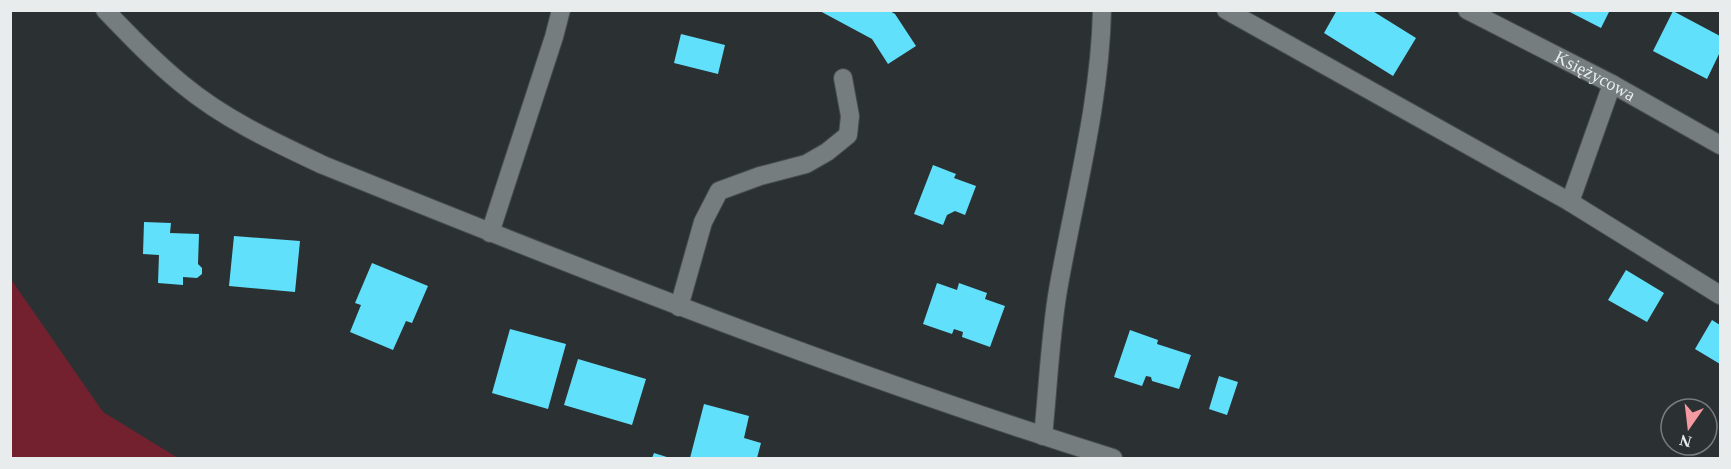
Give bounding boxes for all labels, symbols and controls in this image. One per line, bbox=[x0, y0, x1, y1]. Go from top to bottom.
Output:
street label: Księżycowa bbox=[1552, 47, 1639, 105]
north arrow bbox=[1659, 397, 1719, 457]
text: N bbox=[1677, 431, 1693, 451]

